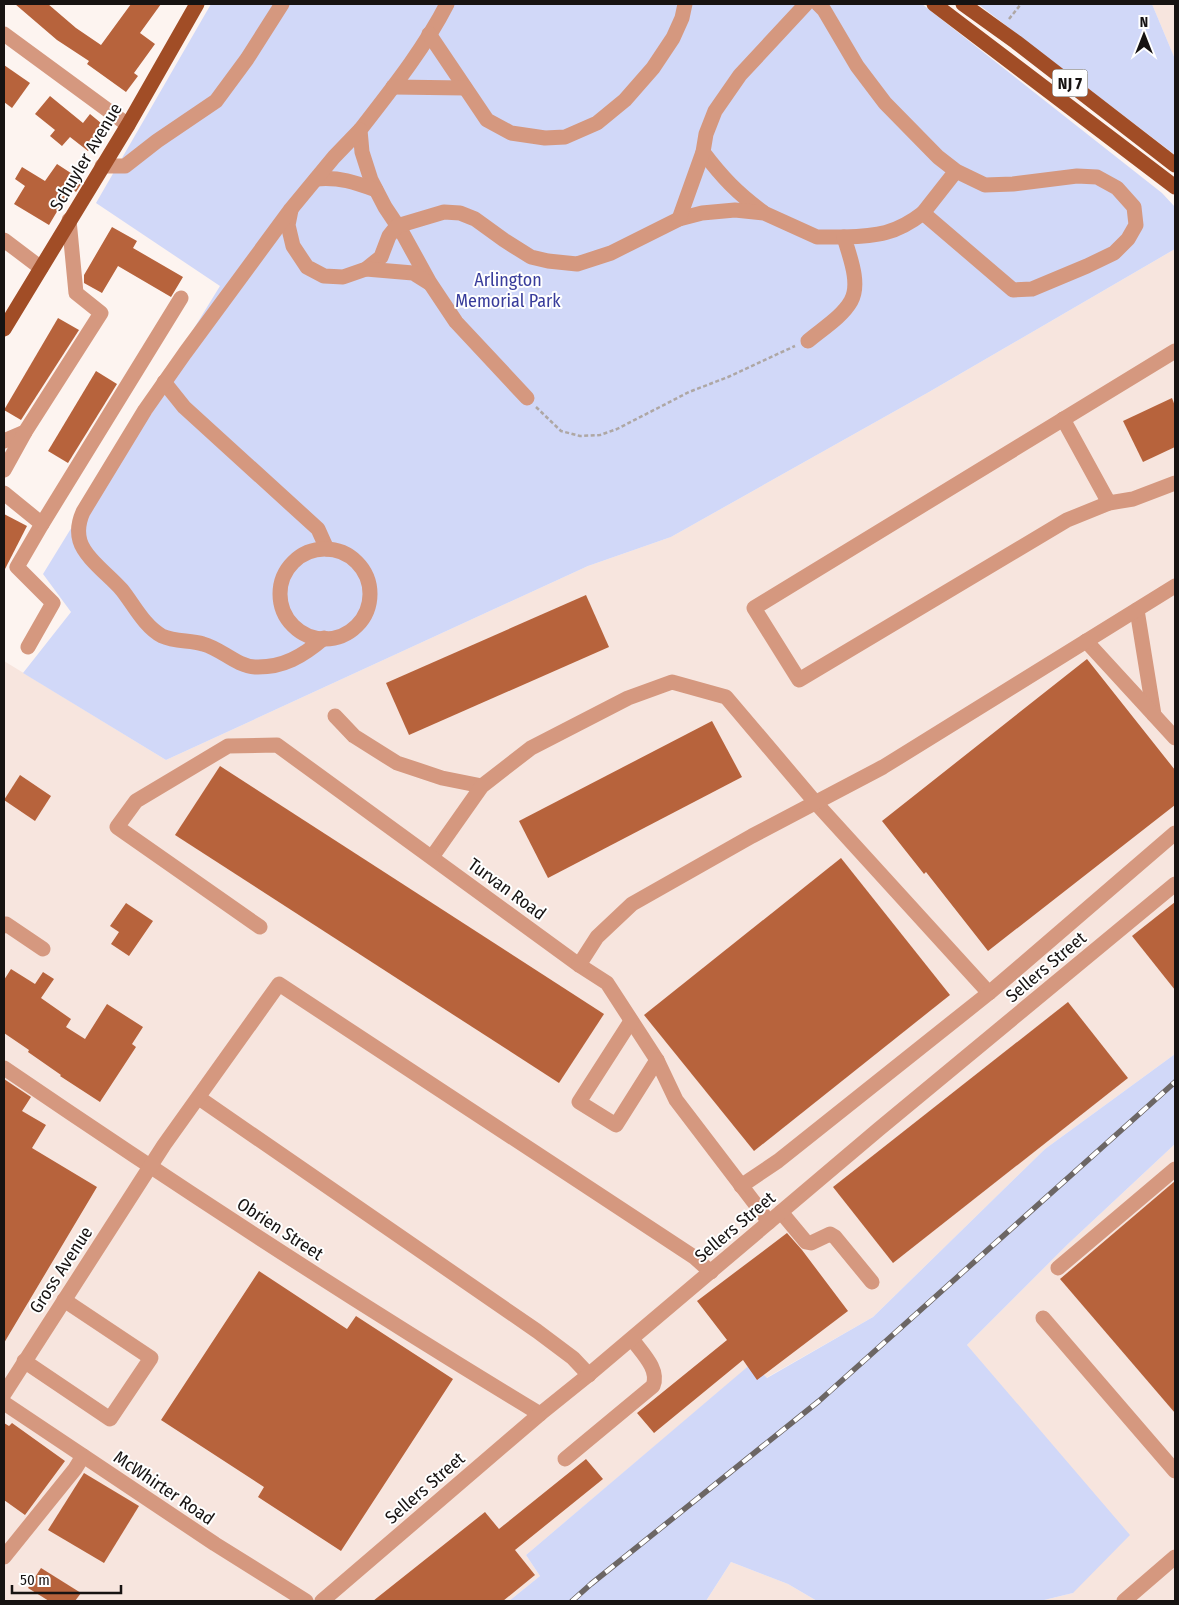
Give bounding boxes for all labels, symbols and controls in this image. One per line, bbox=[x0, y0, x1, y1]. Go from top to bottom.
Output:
north arrow bbox=[1119, 10, 1169, 60]
text: N bbox=[1140, 14, 1148, 31]
road number: NJ 7 bbox=[1052, 70, 1088, 96]
street label: Schuyler Avenue bbox=[45, 99, 127, 215]
park label: Arlington Memorial Park bbox=[455, 269, 561, 312]
street label: Turvan Road bbox=[464, 853, 550, 925]
street label: Sellers Street bbox=[1001, 927, 1091, 1007]
street label: Sellers Street bbox=[690, 1187, 780, 1267]
street label: Obrien Street bbox=[233, 1193, 327, 1265]
street label: Gross Avenue bbox=[25, 1222, 97, 1318]
street label: McWhirter Road bbox=[110, 1446, 218, 1530]
street label: Sellers Street bbox=[381, 1447, 469, 1529]
scale bar bbox=[12, 1562, 121, 1594]
text: 50 m bbox=[20, 1571, 50, 1589]

